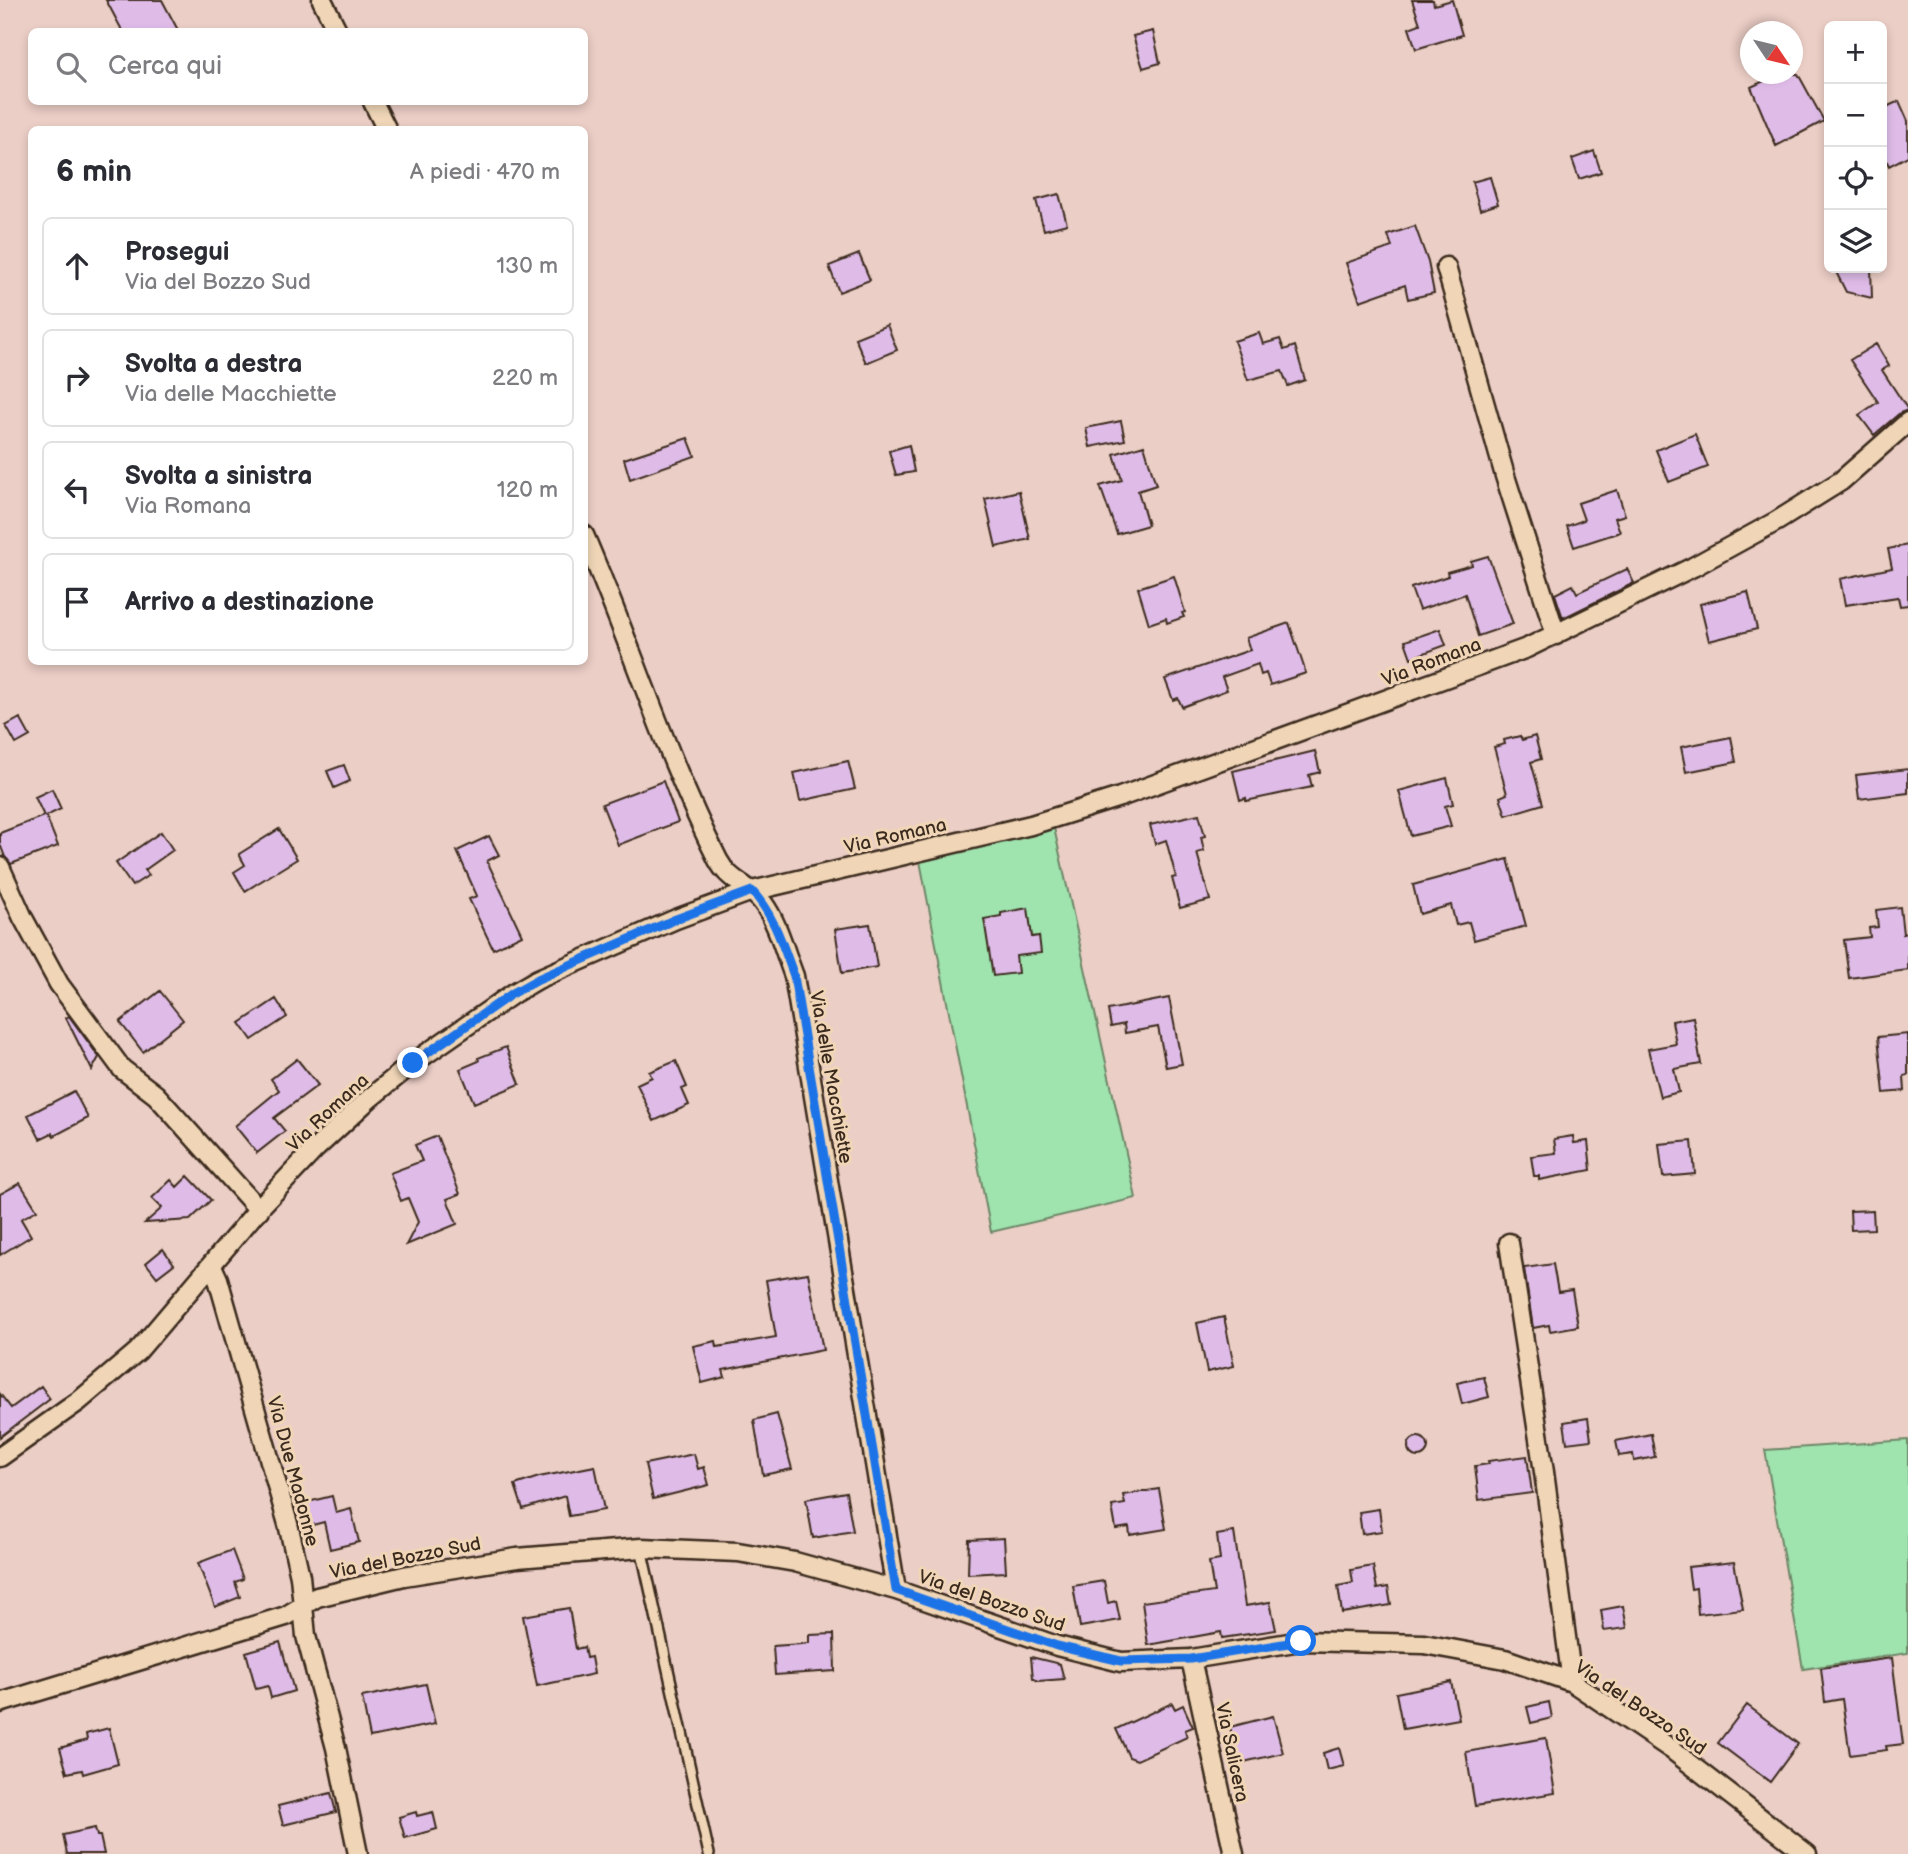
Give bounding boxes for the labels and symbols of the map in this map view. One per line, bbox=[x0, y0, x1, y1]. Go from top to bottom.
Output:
north arrow bbox=[1740, 21, 1803, 84]
street label: Via Romana bbox=[1379, 633, 1484, 692]
street label: Via Romana bbox=[842, 814, 949, 859]
street label: Via delle Macchiette bbox=[804, 989, 857, 1165]
route end bbox=[397, 1047, 428, 1078]
street label: Via Romana bbox=[282, 1069, 374, 1157]
street label: Via Due Madonne bbox=[261, 1394, 324, 1549]
street label: Via del Bozzo Sud bbox=[328, 1533, 483, 1584]
street label: Via del Bozzo Sud bbox=[915, 1566, 1068, 1637]
route start bbox=[1285, 1625, 1316, 1656]
street label: Via del Bozzo Sud bbox=[1570, 1656, 1710, 1761]
street label: Via Salicera bbox=[1210, 1700, 1253, 1804]

